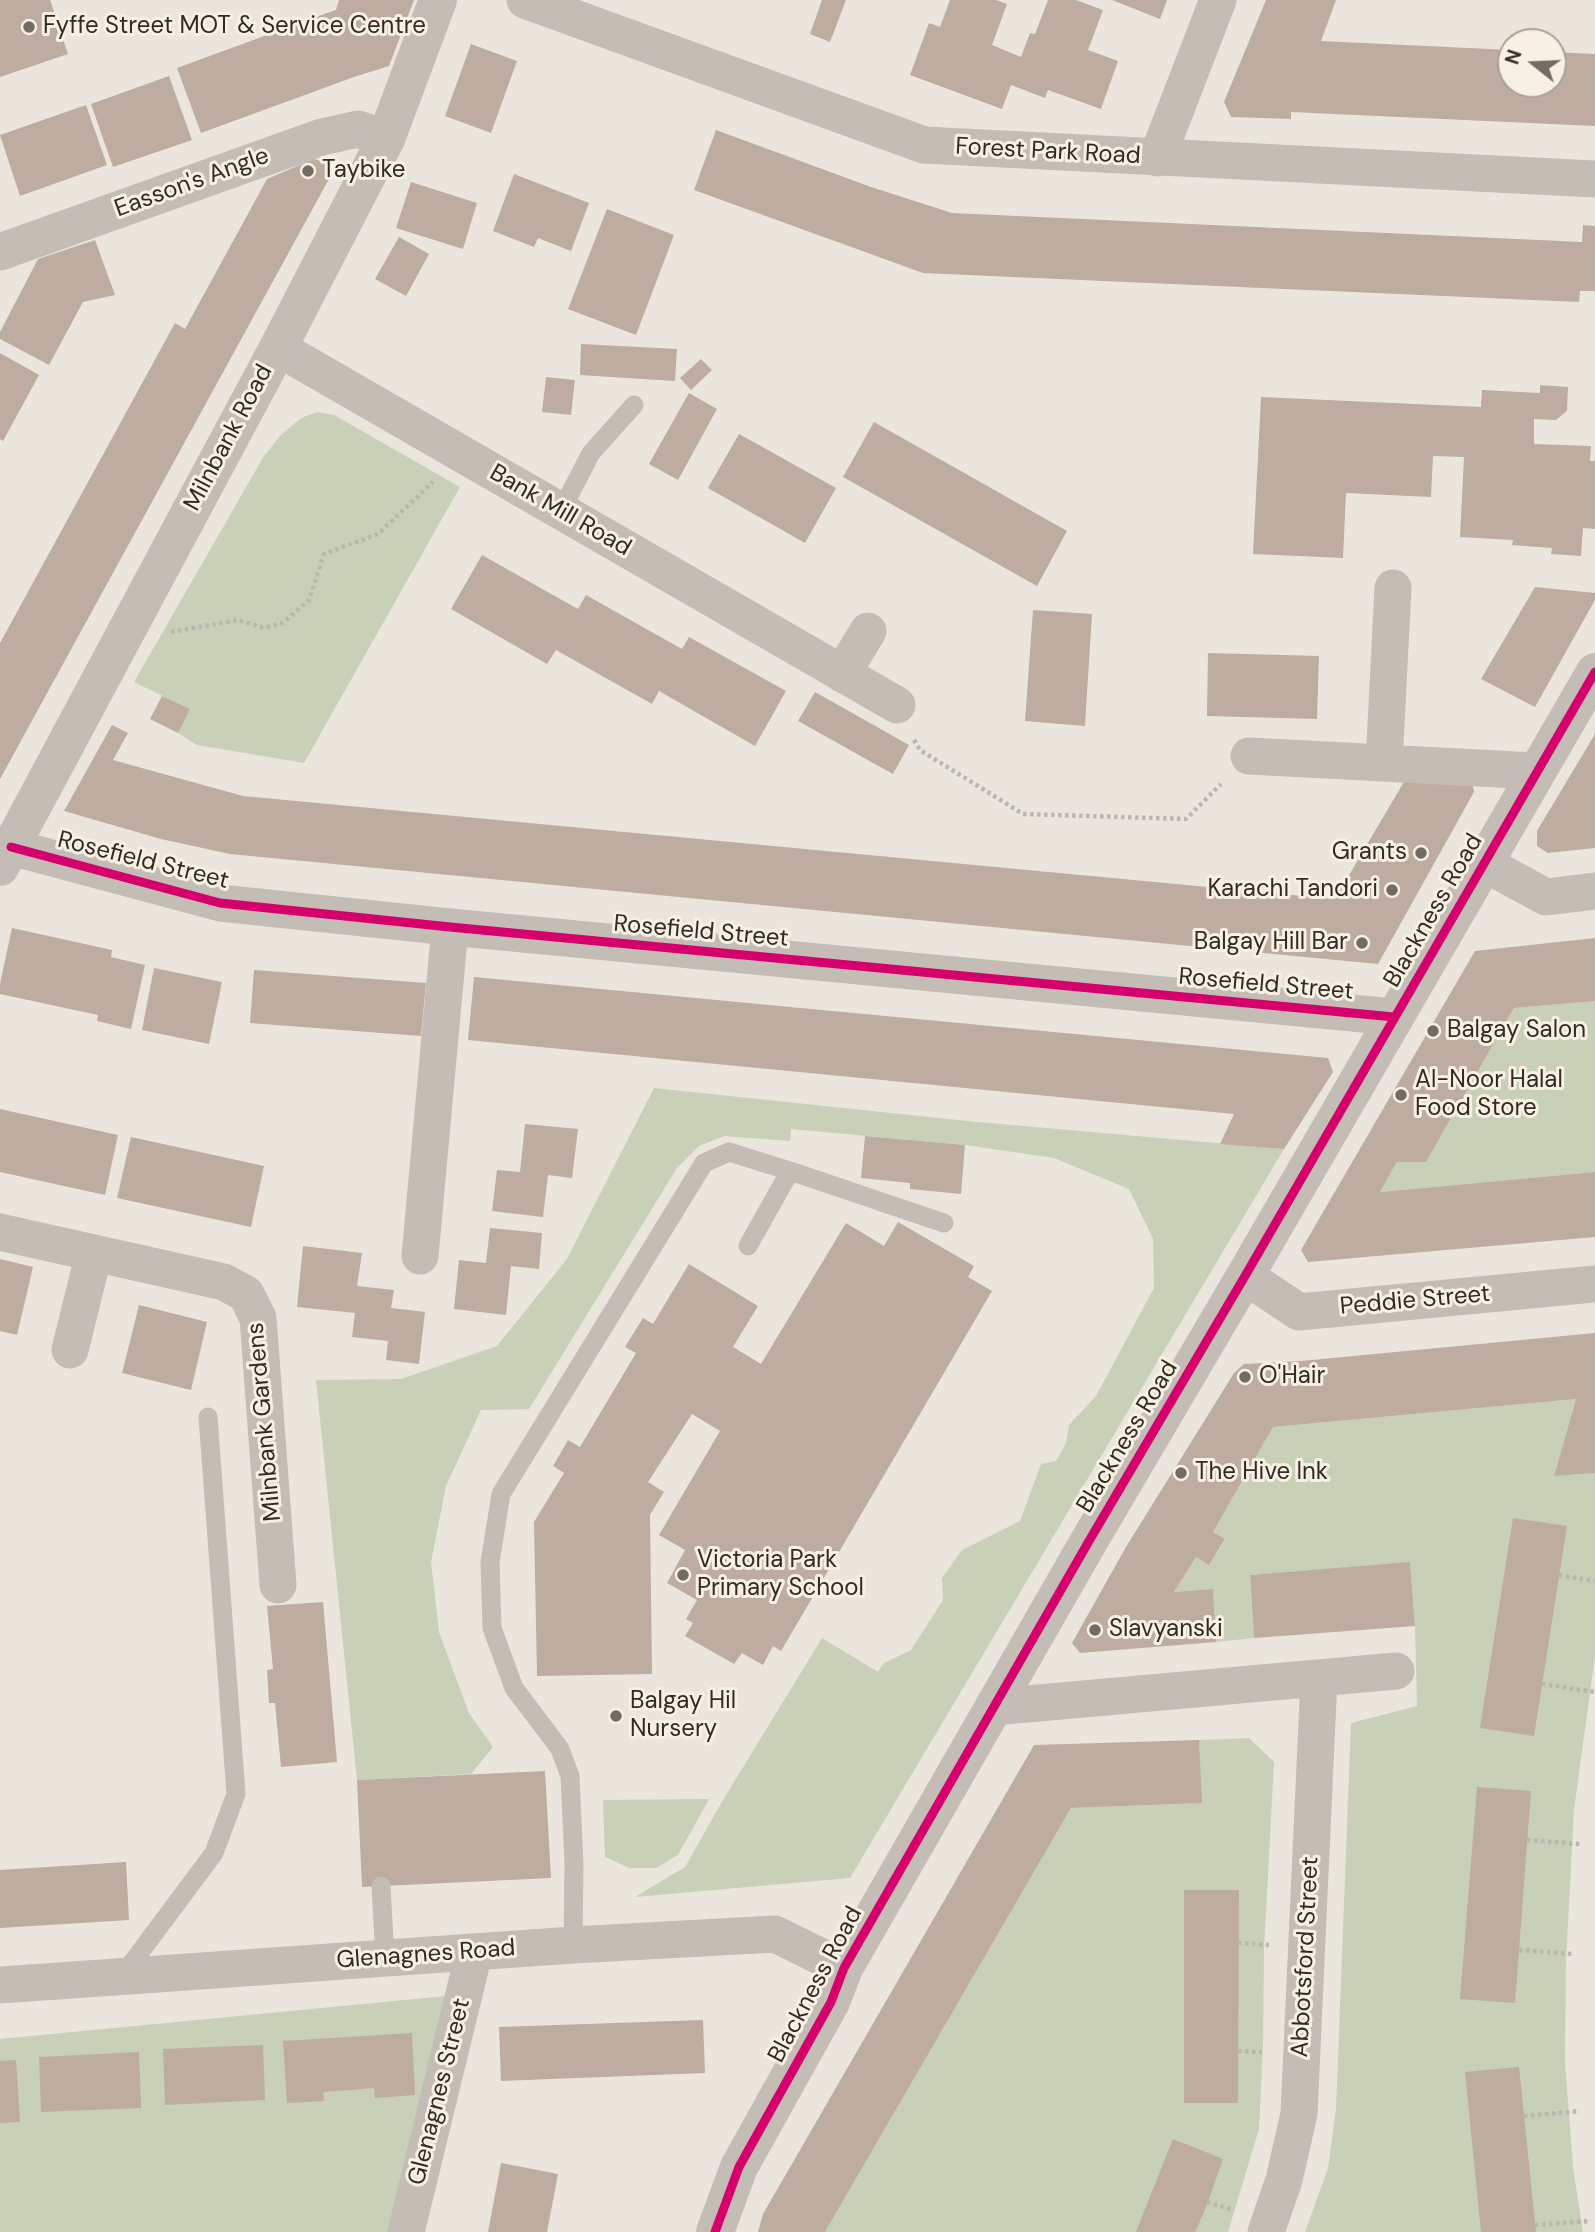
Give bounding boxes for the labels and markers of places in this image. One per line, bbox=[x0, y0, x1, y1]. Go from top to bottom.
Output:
place label: Fyffe Street MOT & Service Centre bbox=[43, 13, 426, 41]
marker: Fyffe Street MOT & Service Centre bbox=[21, 19, 37, 35]
place label: Taybike bbox=[322, 157, 405, 185]
marker: Taybike bbox=[300, 163, 316, 179]
place label: Grants bbox=[1332, 839, 1407, 867]
marker: Grants bbox=[1413, 845, 1429, 861]
place label: Karachi Tandori bbox=[1207, 876, 1378, 904]
marker: Karachi Tandori bbox=[1384, 882, 1400, 898]
place label: Balgay Hill Bar bbox=[1194, 929, 1348, 957]
marker: Balgay Hill Bar bbox=[1354, 935, 1370, 951]
place label: Balgay Salon bbox=[1447, 1017, 1586, 1045]
marker: Balgay Salon bbox=[1425, 1023, 1441, 1039]
place label: Al-Noor Halal Food Store bbox=[1415, 1067, 1563, 1123]
marker: Al-Noor Halal Food Store bbox=[1393, 1087, 1409, 1103]
place label: O'Hair bbox=[1259, 1363, 1325, 1391]
marker: O'Hair bbox=[1237, 1369, 1253, 1385]
place label: The Hive Ink bbox=[1195, 1459, 1328, 1487]
marker: The Hive Ink bbox=[1173, 1465, 1189, 1481]
place label: Victoria Park Primary School bbox=[697, 1547, 864, 1603]
marker: Victoria Park Primary School bbox=[675, 1567, 691, 1583]
place label: Slavyanski bbox=[1109, 1616, 1223, 1644]
marker: Slavyanski bbox=[1087, 1622, 1103, 1638]
place label: Balgay Hil Nursery bbox=[630, 1688, 736, 1744]
marker: Balgay Hil Nursery bbox=[608, 1708, 624, 1724]

